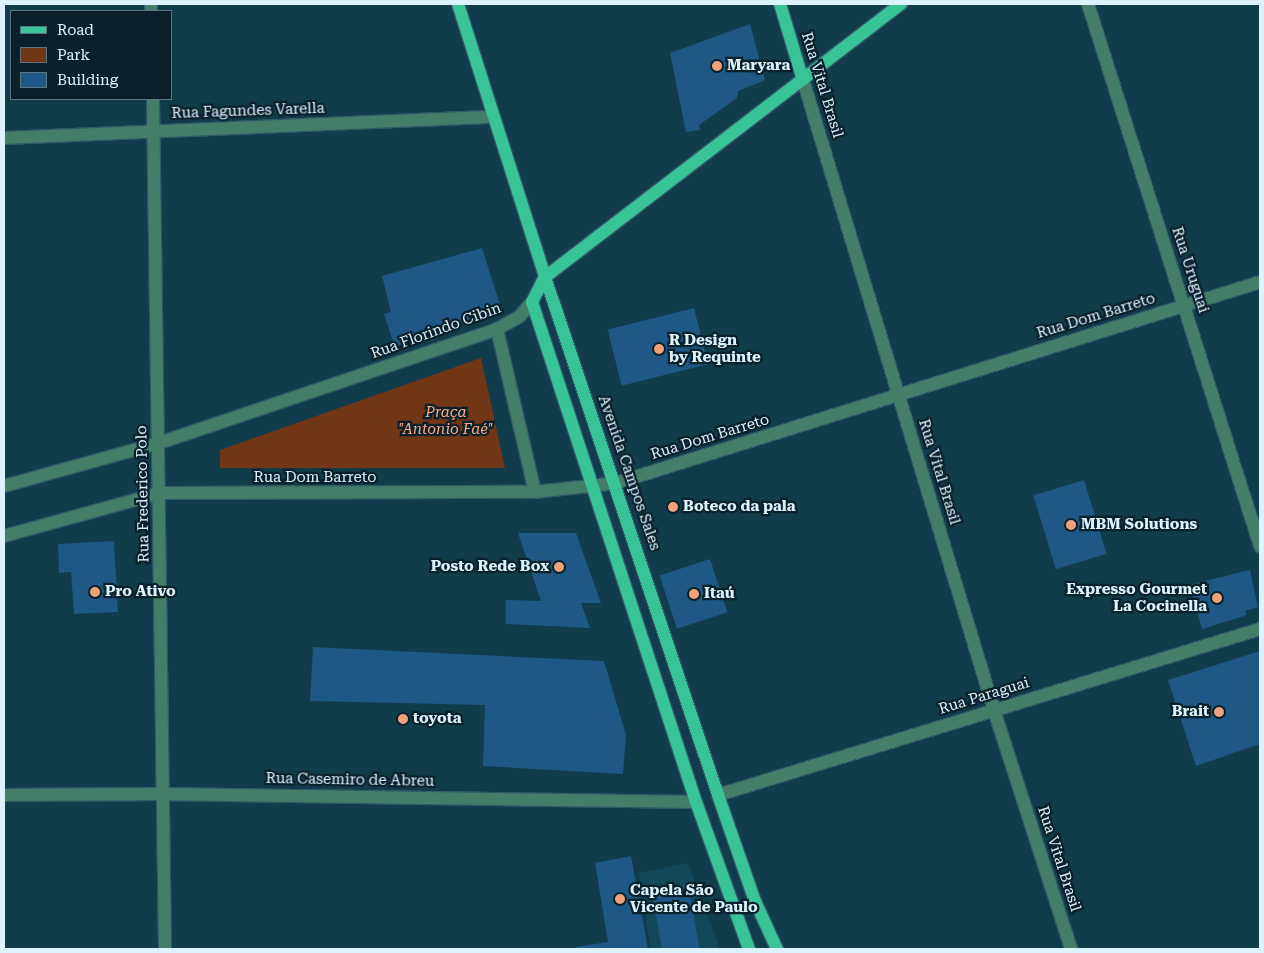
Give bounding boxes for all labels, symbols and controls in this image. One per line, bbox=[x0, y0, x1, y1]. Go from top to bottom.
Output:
legend bbox=[10, 10, 172, 100]
text: Road bbox=[57, 21, 94, 39]
street label: Rua Vital Brasil bbox=[797, 30, 847, 140]
text: Park bbox=[57, 46, 90, 64]
place label: Maryara bbox=[727, 57, 790, 75]
marker: Maryara bbox=[711, 60, 723, 72]
text: Building bbox=[57, 71, 118, 89]
street label: Rua Fagundes Varella bbox=[171, 99, 325, 123]
street label: Rua Uruguai bbox=[1168, 225, 1212, 315]
street label: Rua Dom Barreto bbox=[1035, 289, 1157, 343]
street label: Rua Florindo Cibin bbox=[368, 299, 504, 363]
place label: R Design by Requinte bbox=[669, 331, 761, 366]
marker: R Design by Requinte bbox=[653, 343, 665, 355]
street label: Avenida Campos Sales bbox=[594, 393, 664, 553]
park label: Praça "Antonio Faé" bbox=[399, 403, 493, 438]
street label: Rua Dom Barreto bbox=[649, 410, 771, 464]
street label: Rua Vital Brasil bbox=[914, 417, 964, 527]
street label: Rua Frederico Polo bbox=[133, 425, 153, 563]
street label: Rua Dom Barreto bbox=[254, 469, 376, 487]
place label: Boteco da pala bbox=[683, 498, 796, 516]
marker: Boteco da pala bbox=[667, 501, 679, 513]
place label: MBM Solutions bbox=[1081, 516, 1197, 534]
marker: MBM Solutions bbox=[1065, 519, 1077, 531]
place label: Posto Rede Box bbox=[431, 558, 549, 576]
marker: Posto Rede Box bbox=[553, 561, 565, 573]
place label: Expresso Gourmet La Cocinella bbox=[1066, 580, 1207, 615]
place label: Pro Ativo bbox=[105, 583, 176, 601]
place label: Itaú bbox=[704, 585, 735, 603]
marker: Pro Ativo bbox=[89, 586, 101, 598]
marker: Itaú bbox=[688, 588, 700, 600]
marker: Expresso Gourmet La Cocinella bbox=[1211, 592, 1223, 604]
street label: Rua Paraguai bbox=[937, 674, 1031, 718]
place label: Brait bbox=[1172, 703, 1209, 721]
marker: Brait bbox=[1213, 706, 1225, 718]
place label: toyota bbox=[413, 710, 462, 728]
marker: toyota bbox=[397, 713, 409, 725]
street label: Rua Casemiro de Abreu bbox=[266, 770, 434, 790]
street label: Rua Vital Brasil bbox=[1034, 804, 1084, 914]
place label: Capela São Vicente de Paulo bbox=[630, 881, 758, 916]
marker: Capela São Vicente de Paulo bbox=[614, 893, 626, 905]

